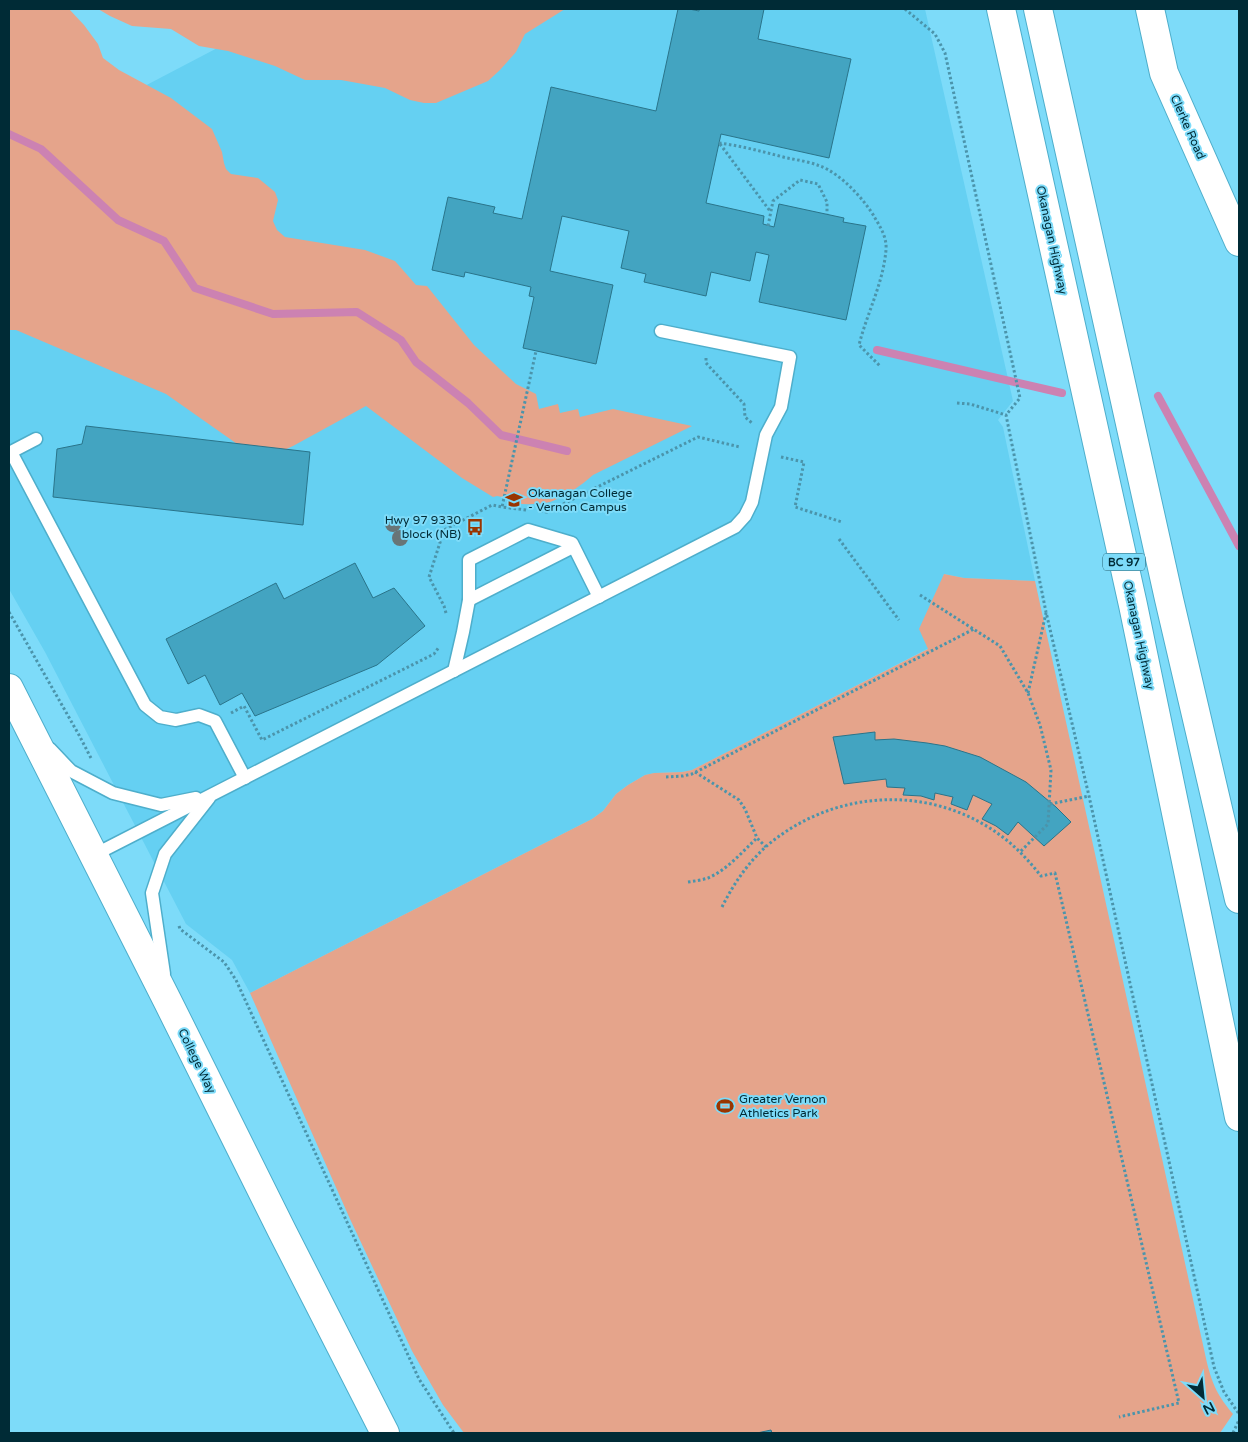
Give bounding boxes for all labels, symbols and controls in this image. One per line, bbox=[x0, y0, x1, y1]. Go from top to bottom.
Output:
street label: Clerke Road bbox=[1168, 93, 1208, 161]
street label: Okanagan Highway bbox=[1034, 184, 1070, 296]
place label: Okanagan College - Vernon Campus bbox=[528, 486, 632, 514]
school or university icon: Okanagan College - Vernon Campus bbox=[504, 490, 524, 510]
place label: Hwy 97 9330 block (NB) bbox=[385, 513, 461, 541]
bus stop icon: Hwy 97 9330 block (NB) bbox=[465, 517, 485, 537]
road number: BC 97 bbox=[1103, 554, 1145, 570]
street label: Okanagan Highway bbox=[1121, 579, 1157, 691]
street label: College Way bbox=[175, 1026, 219, 1096]
place label: Greater Vernon Athletics Park bbox=[739, 1092, 826, 1120]
sports icon: Greater Vernon Athletics Park bbox=[715, 1096, 735, 1116]
north arrow bbox=[1178, 1372, 1228, 1422]
text: N bbox=[1200, 1398, 1218, 1418]

